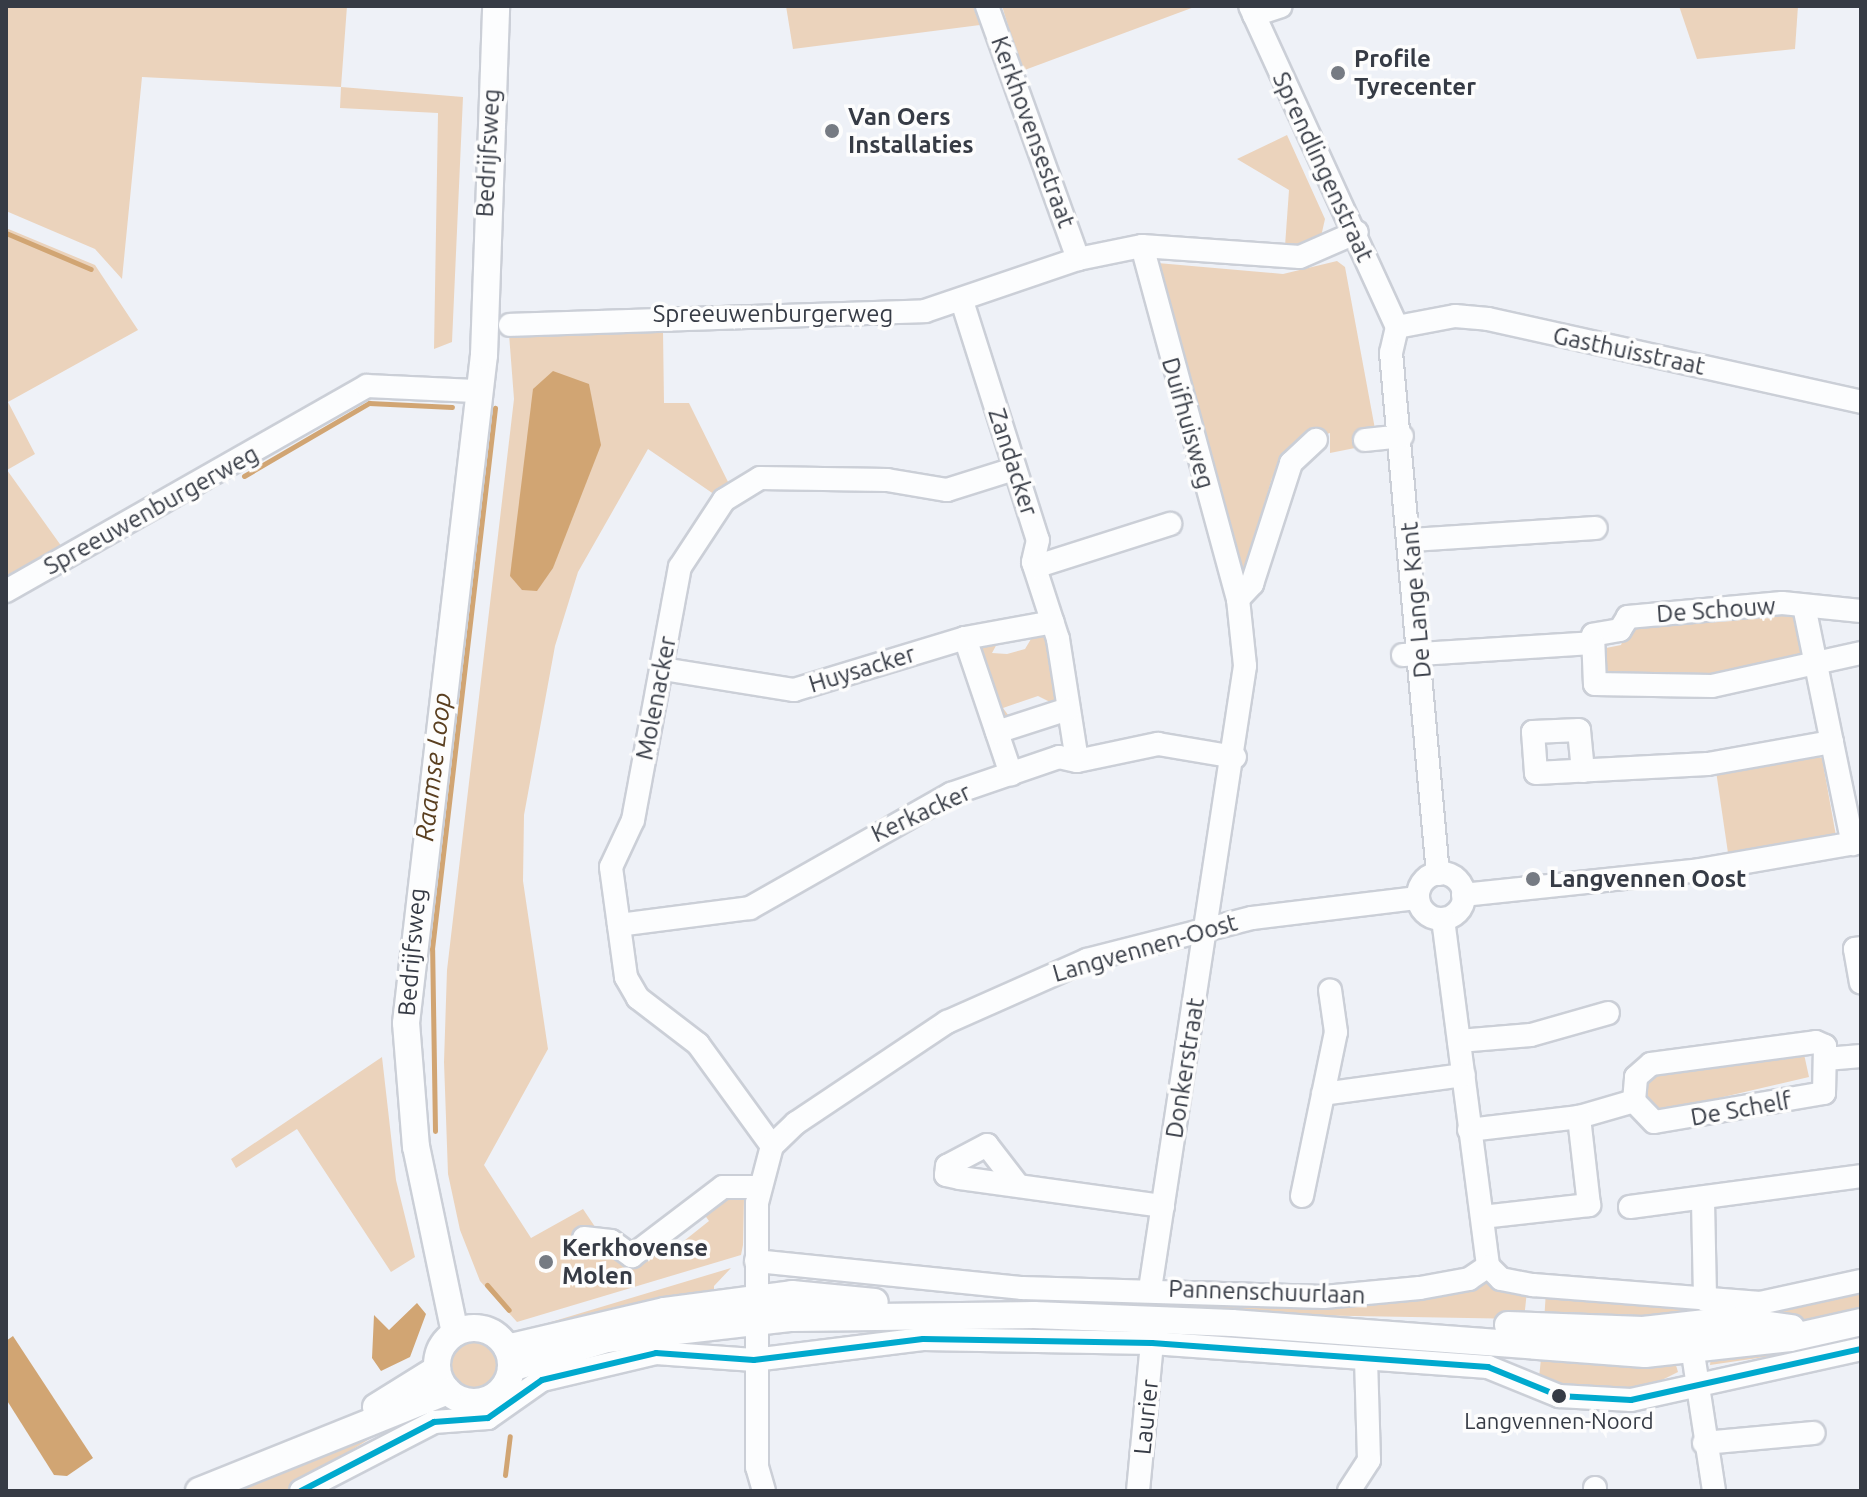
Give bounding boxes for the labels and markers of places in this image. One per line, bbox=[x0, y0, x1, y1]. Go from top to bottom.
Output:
place label: Profile Tyrecenter bbox=[1354, 45, 1476, 101]
marker: Profile Tyrecenter bbox=[1329, 64, 1347, 82]
place label: Van Oers Installaties bbox=[848, 103, 974, 159]
marker: Van Oers Installaties bbox=[823, 122, 841, 140]
place label: Langvennen Oost bbox=[1549, 865, 1746, 893]
marker: Langvennen Oost bbox=[1524, 870, 1542, 888]
place label: Kerkhovense Molen bbox=[562, 1234, 708, 1290]
marker: Kerkhovense Molen bbox=[537, 1253, 555, 1271]
marker: Langvennen-Noord bbox=[1551, 1388, 1567, 1404]
place label: Langvennen-Noord bbox=[1464, 1408, 1654, 1434]

